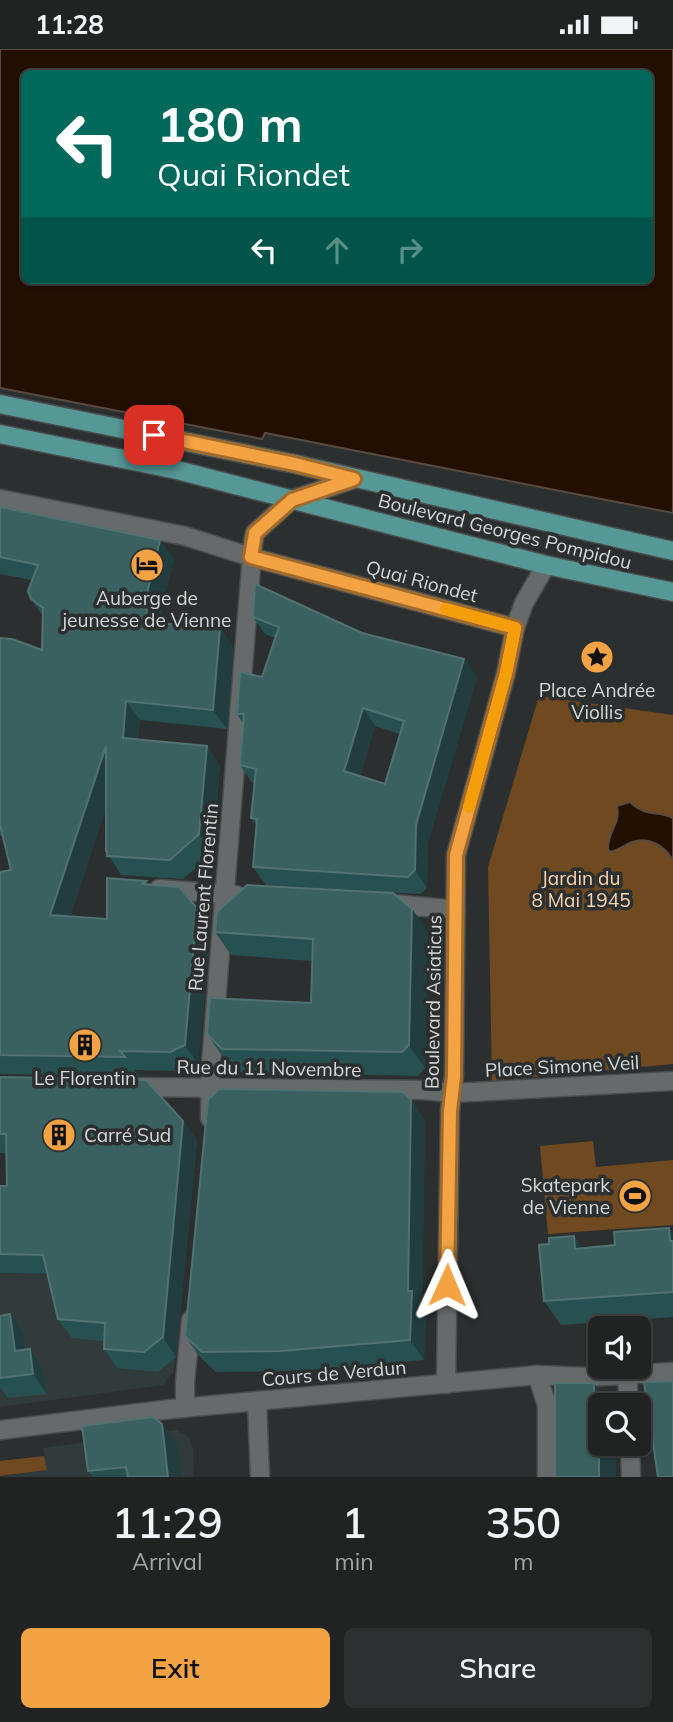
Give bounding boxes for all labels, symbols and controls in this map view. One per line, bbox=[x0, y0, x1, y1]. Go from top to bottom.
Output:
text: 11:28 bbox=[35, 8, 104, 41]
text: 180 m bbox=[157, 93, 303, 154]
icon: left bbox=[42, 98, 133, 189]
text: Quai Riondet bbox=[157, 154, 350, 194]
icon: left bbox=[245, 231, 283, 269]
icon: ahead bbox=[318, 231, 356, 269]
icon: right bbox=[391, 231, 429, 269]
pin bbox=[124, 405, 184, 465]
icon: arrive bbox=[135, 416, 173, 454]
street label: Boulevard Georges Pompidou bbox=[376, 488, 634, 574]
hotel icon: Auberge de jeunesse de Vienne bbox=[128, 546, 166, 584]
street label: Quai Riondet bbox=[364, 555, 481, 608]
place label: Auberge de jeunesse de Vienne bbox=[61, 586, 231, 632]
place icon: Place Andrée Viollis bbox=[578, 638, 616, 676]
place label: Place Andrée Viollis bbox=[539, 678, 655, 724]
street label: Rue Laurent Florentin bbox=[183, 802, 223, 992]
park label: Jardin du 8 Mai 1945 bbox=[531, 866, 631, 912]
street label: Boulevard Asiaticus bbox=[419, 915, 447, 1089]
building icon: Le Florentin bbox=[66, 1026, 104, 1064]
street label: Place Simone Veil bbox=[484, 1050, 640, 1082]
street label: Rue du 11 Novembre bbox=[176, 1054, 362, 1082]
place label: Le Florentin bbox=[34, 1066, 136, 1090]
building icon: Carré Sud bbox=[40, 1116, 78, 1154]
place label: Carré Sud bbox=[84, 1123, 171, 1147]
place label: Skatepark de Vienne bbox=[521, 1173, 610, 1219]
sports icon: Skatepark de Vienne bbox=[616, 1177, 654, 1215]
position arrow bbox=[410, 1248, 484, 1322]
map controls bbox=[588, 1316, 651, 1456]
button: sound bbox=[588, 1316, 651, 1379]
street label: Cours de Verdun bbox=[261, 1355, 407, 1391]
button: search bbox=[588, 1393, 651, 1456]
text: 11:29 bbox=[112, 1496, 223, 1549]
text: 1 bbox=[341, 1496, 367, 1549]
text: 350 bbox=[486, 1496, 561, 1549]
text: Arrival bbox=[132, 1547, 202, 1576]
text: min bbox=[334, 1547, 374, 1576]
text: m bbox=[513, 1547, 533, 1576]
button: Exit bbox=[21, 1628, 330, 1708]
button: Share bbox=[344, 1628, 652, 1708]

